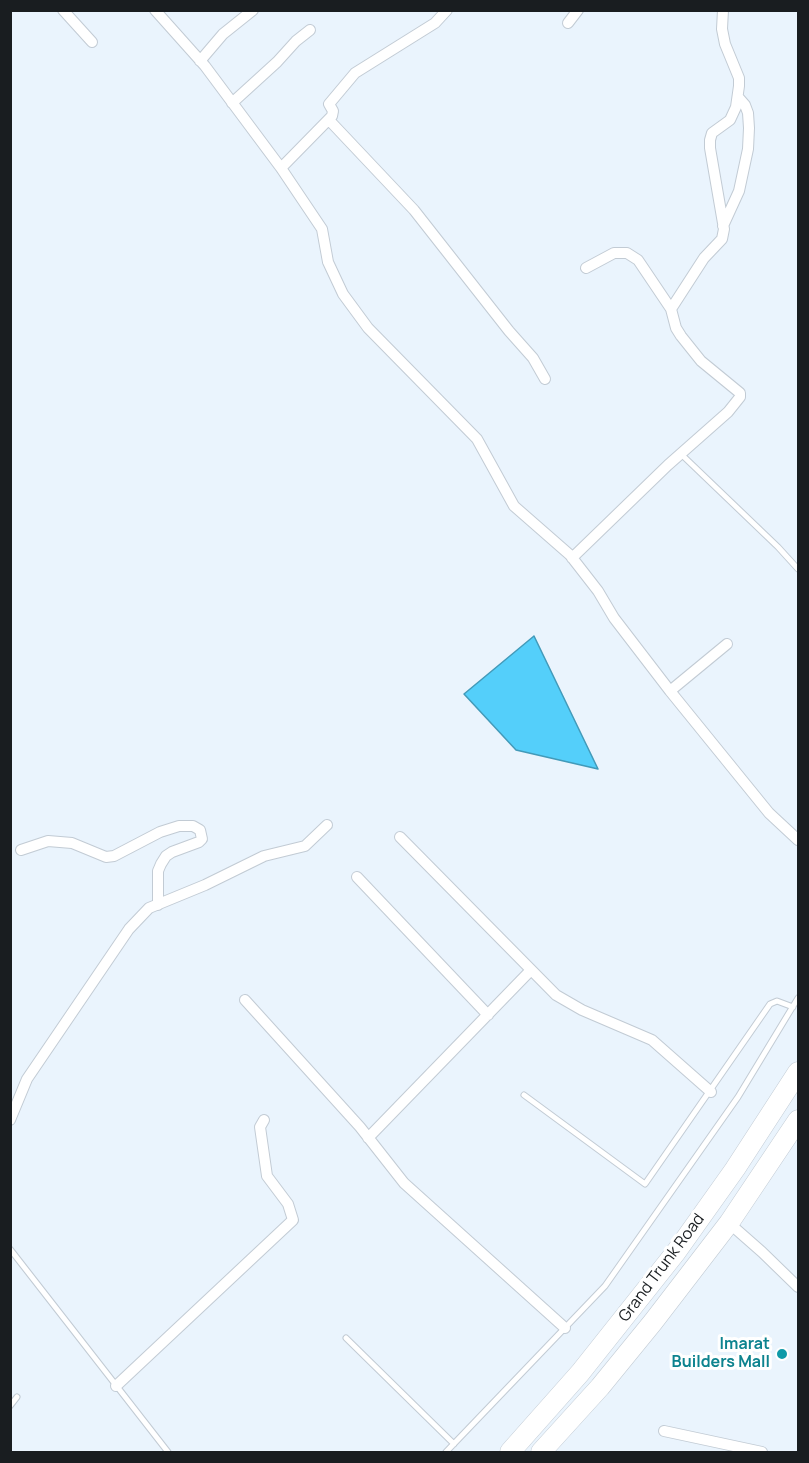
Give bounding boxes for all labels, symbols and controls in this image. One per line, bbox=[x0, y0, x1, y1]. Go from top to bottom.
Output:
street label: Grand Trunk Road bbox=[615, 1210, 709, 1326]
place label: Imarat Builders Mall bbox=[672, 1335, 770, 1373]
marker: Imarat Builders Mall bbox=[775, 1347, 789, 1361]

